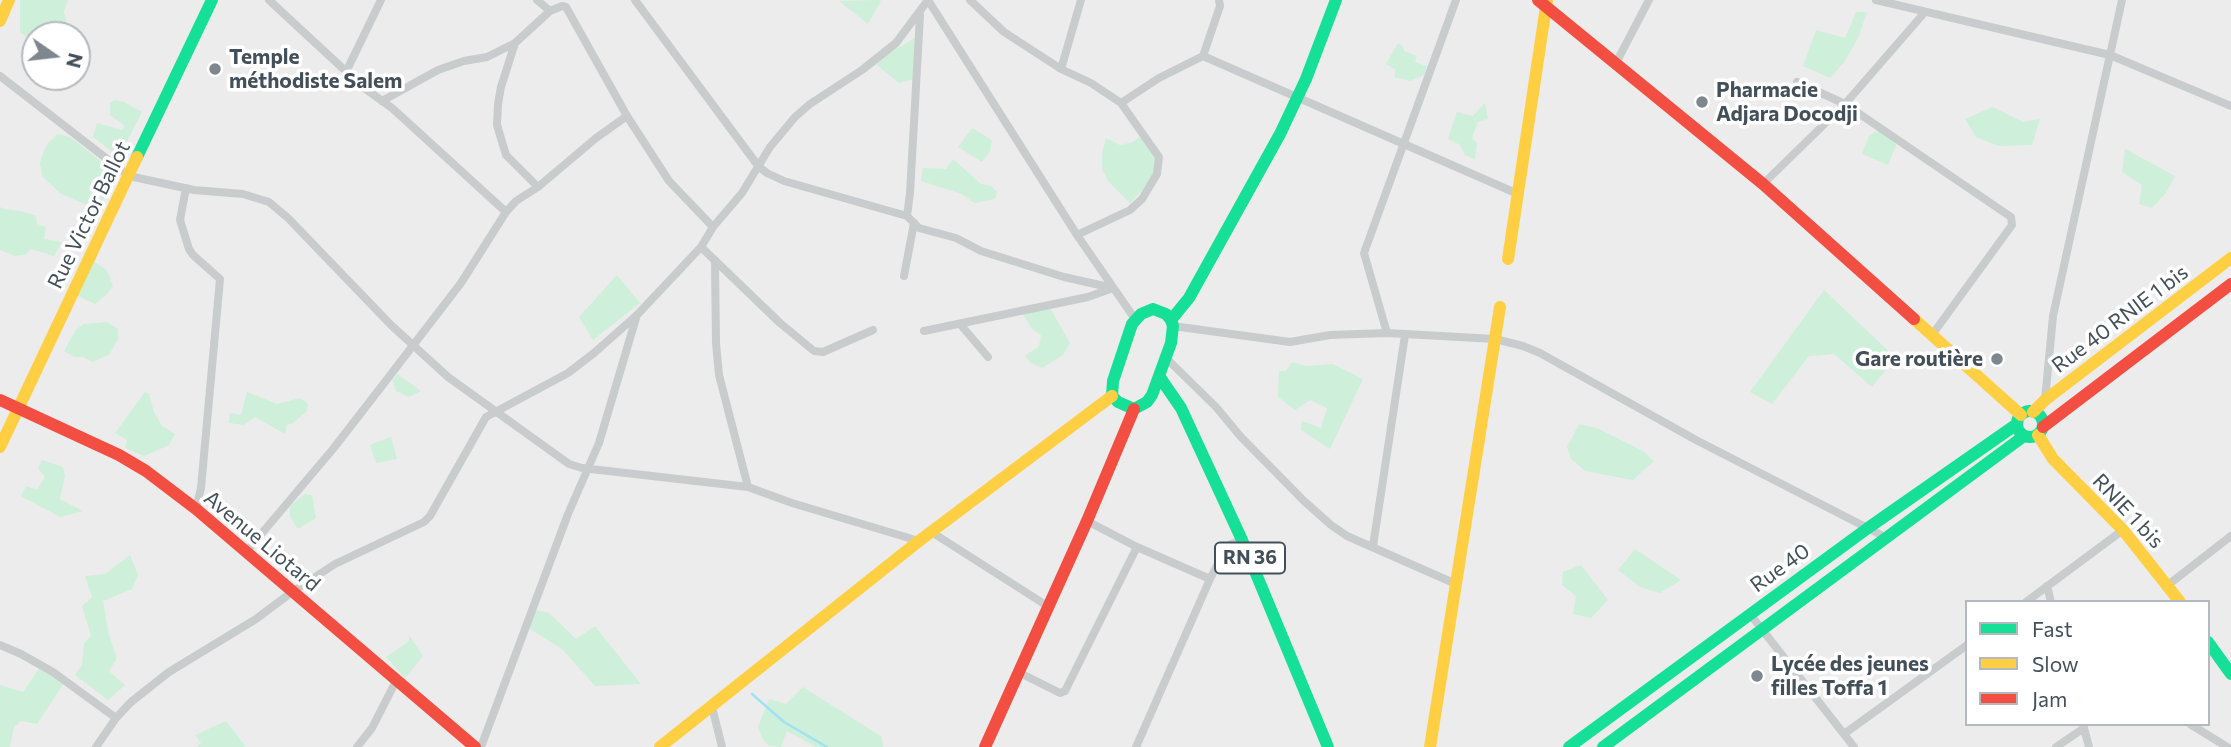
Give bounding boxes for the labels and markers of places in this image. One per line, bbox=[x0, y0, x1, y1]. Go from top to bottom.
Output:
place label: Temple méthodiste Salem bbox=[229, 44, 402, 94]
marker: Temple méthodiste Salem bbox=[207, 61, 223, 77]
place label: Pharmacie Adjara Docodji bbox=[1716, 77, 1858, 127]
marker: Pharmacie Adjara Docodji bbox=[1694, 94, 1710, 110]
place label: Gare routière bbox=[1855, 346, 1983, 372]
marker: Gare routière bbox=[1989, 351, 2005, 367]
place label: Lycée des jeunes filles Toffa 1 bbox=[1771, 651, 1929, 701]
marker: Lycée des jeunes filles Toffa 1 bbox=[1749, 668, 1765, 684]

